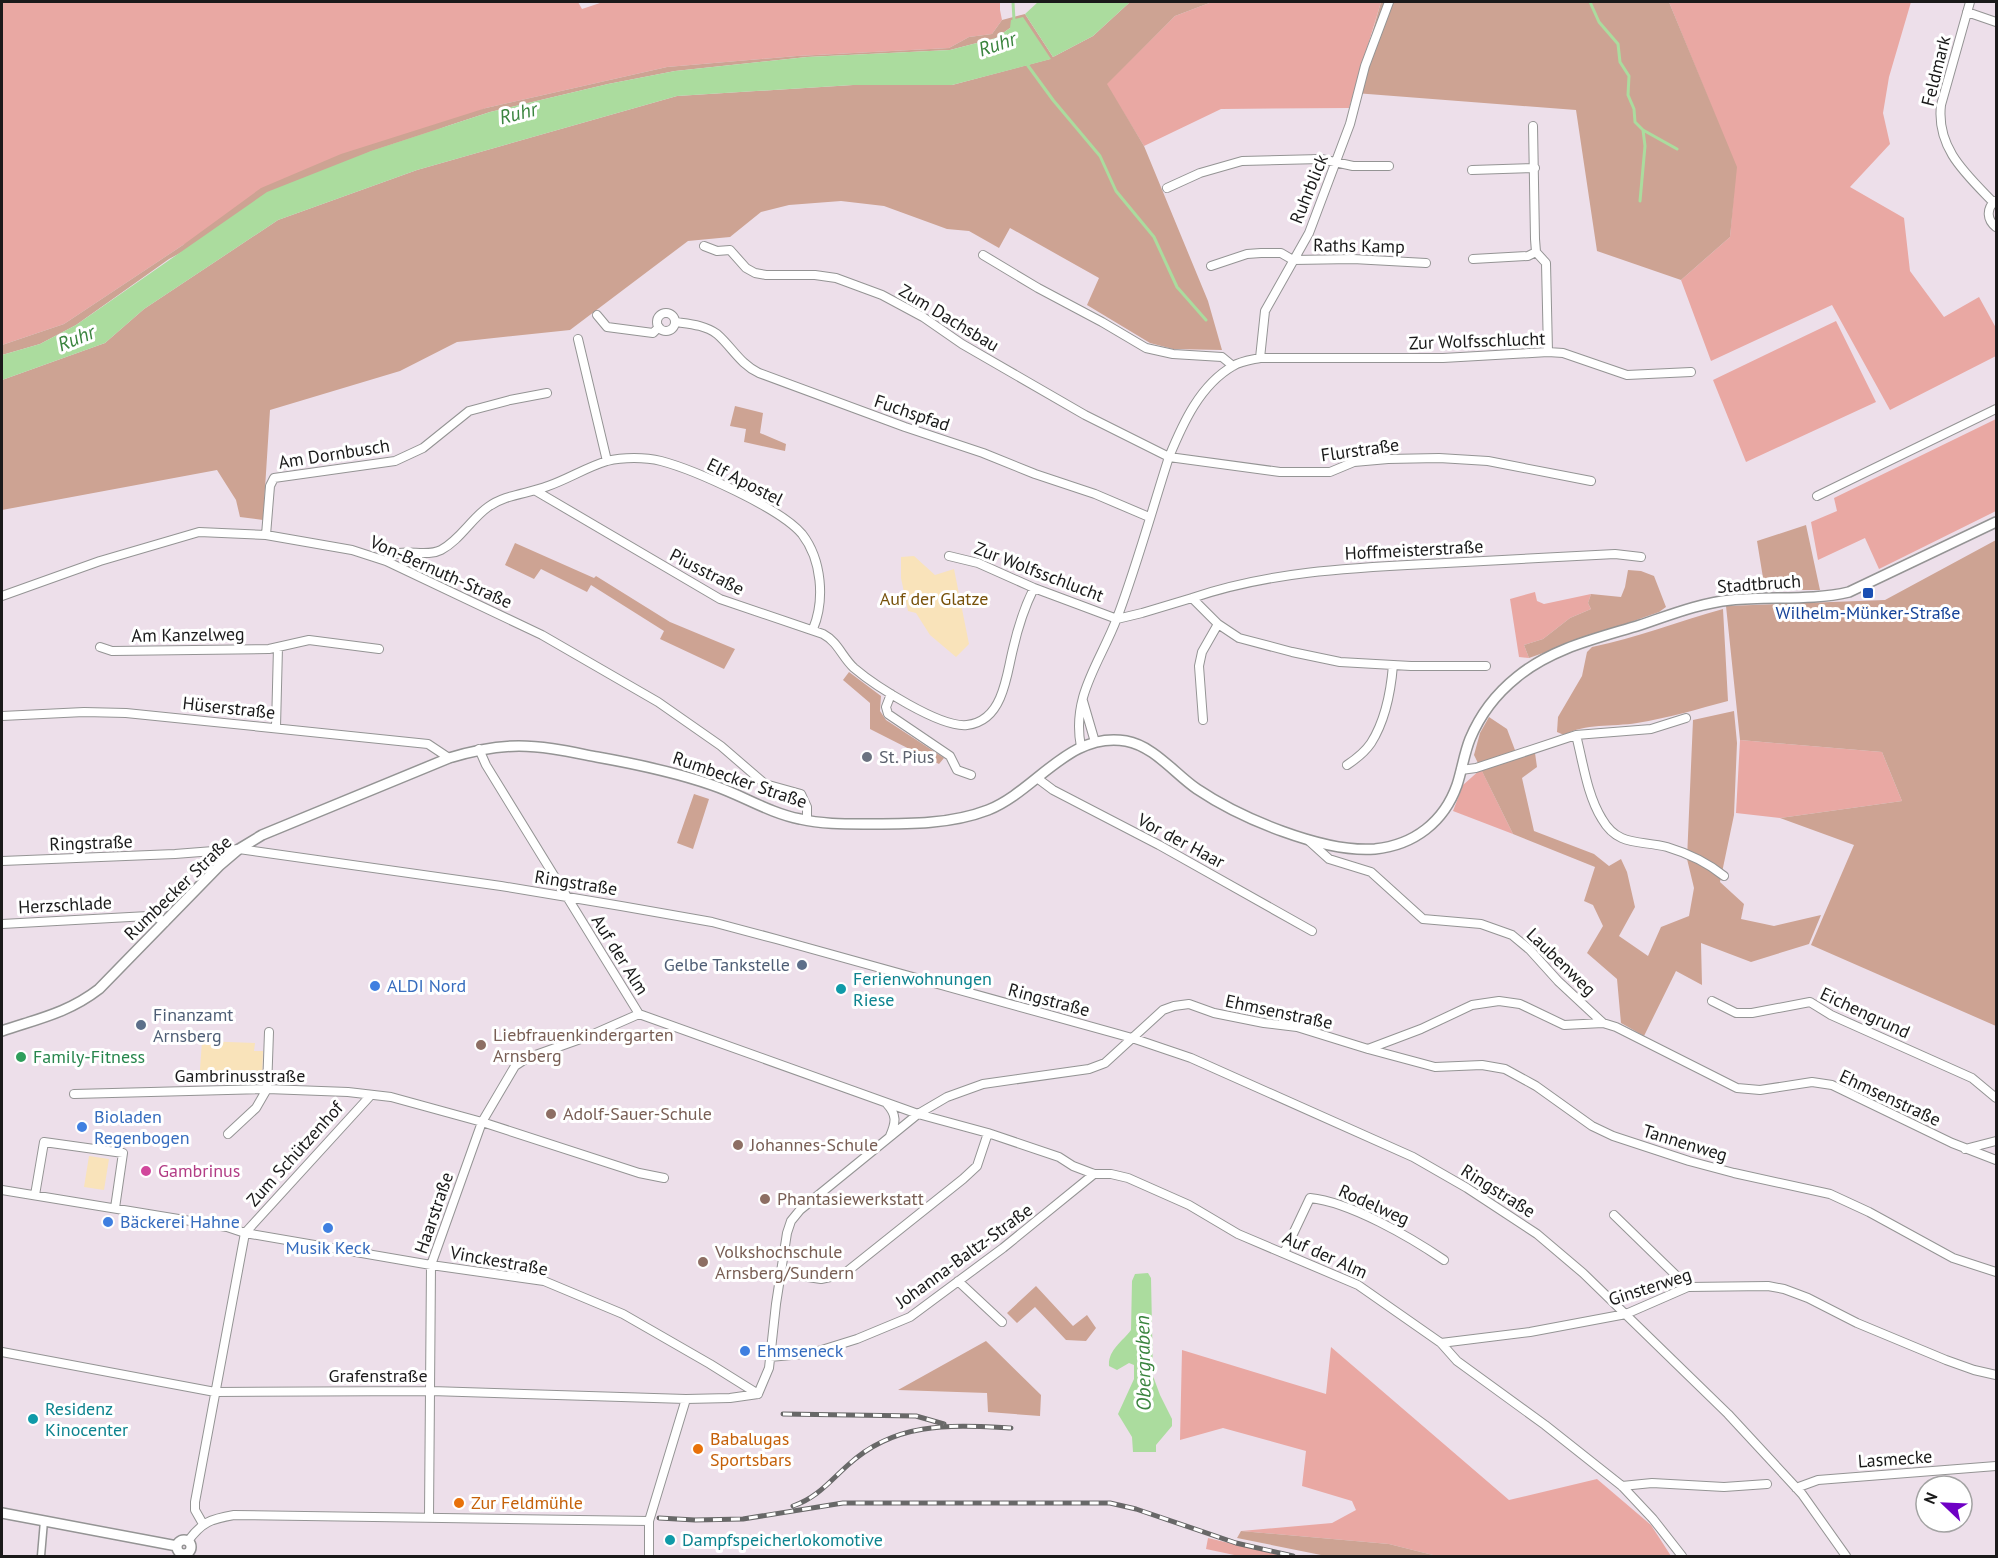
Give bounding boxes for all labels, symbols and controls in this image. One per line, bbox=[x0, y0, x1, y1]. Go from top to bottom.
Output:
water label: Ruhr bbox=[975, 25, 1021, 63]
street label: Feldmark bbox=[1916, 33, 1955, 108]
water label: Ruhr bbox=[496, 95, 541, 130]
street label: Ruhrblick bbox=[1284, 150, 1333, 227]
street label: Raths Kamp bbox=[1313, 233, 1405, 258]
street label: Zum Dachsbau bbox=[895, 279, 1004, 357]
water label: Ruhr bbox=[53, 318, 100, 357]
street label: Zur Wolfsschlucht bbox=[1408, 327, 1546, 354]
street label: Fuchspfad bbox=[871, 389, 953, 436]
street label: Am Dornbusch bbox=[277, 433, 391, 474]
street label: Flurstraße bbox=[1319, 433, 1401, 466]
street label: Elf Apostel bbox=[703, 453, 788, 511]
street label: Von-Bernuth-Straße bbox=[366, 529, 516, 613]
street label: Hoffmeisterstraße bbox=[1344, 534, 1484, 565]
street label: Zur Wolfsschlucht bbox=[971, 536, 1107, 607]
street label: Piusstraße bbox=[666, 543, 748, 600]
street label: Stadtbruch bbox=[1716, 569, 1802, 598]
marker: Wilhelm-Münker-Straße bbox=[1861, 586, 1875, 600]
park label: Auf der Glatze bbox=[880, 587, 988, 610]
place label: Wilhelm-Münker-Straße bbox=[1776, 601, 1960, 624]
street label: Am Kanzelweg bbox=[131, 622, 245, 647]
street label: Hüserstraße bbox=[182, 691, 277, 724]
place label: St. Pius bbox=[879, 745, 934, 768]
street label: Rumbecker Straße bbox=[670, 746, 810, 813]
marker: St. Pius bbox=[860, 750, 874, 764]
street label: Vor der Haar bbox=[1133, 807, 1229, 873]
street label: Ringstraße bbox=[49, 830, 133, 855]
street label: Rumbecker Straße bbox=[119, 831, 236, 945]
street label: Ringstraße bbox=[533, 865, 619, 900]
street label: Herzschlade bbox=[17, 891, 112, 918]
street label: Auf der Alm bbox=[587, 910, 654, 999]
street label: Laubenweg bbox=[1522, 923, 1601, 1000]
place label: Gelbe Tankstelle bbox=[664, 953, 790, 976]
marker: Gelbe Tankstelle bbox=[795, 958, 809, 972]
place label: Ferienwohnungen Riese bbox=[853, 967, 992, 1011]
place label: ALDI Nord bbox=[387, 974, 466, 997]
street label: Ringstraße bbox=[1006, 978, 1092, 1021]
marker: ALDI Nord bbox=[368, 979, 382, 993]
marker: Ferienwohnungen Riese bbox=[834, 982, 848, 996]
street label: Eichengrund bbox=[1817, 982, 1914, 1043]
street label: Ehmsenstraße bbox=[1223, 989, 1335, 1034]
place label: Finanzamt Arnsberg bbox=[153, 1003, 233, 1047]
marker: Finanzamt Arnsberg bbox=[134, 1018, 148, 1032]
place label: Liebfrauenkindergarten Arnsberg bbox=[493, 1023, 674, 1067]
marker: Liebfrauenkindergarten Arnsberg bbox=[474, 1038, 488, 1052]
place label: Family-Fitness bbox=[33, 1045, 145, 1068]
marker: Family-Fitness bbox=[14, 1050, 28, 1064]
street label: Gambrinusstraße bbox=[175, 1064, 305, 1087]
street label: Ehmsenstraße bbox=[1836, 1064, 1945, 1131]
street label: Zum Schützenhof bbox=[241, 1095, 349, 1211]
place label: Adolf-Sauer-Schule bbox=[563, 1102, 712, 1125]
place label: Bioladen Regenbogen bbox=[94, 1105, 189, 1149]
marker: Adolf-Sauer-Schule bbox=[544, 1107, 558, 1121]
street label: Tannenweg bbox=[1640, 1119, 1730, 1166]
marker: Bioladen Regenbogen bbox=[75, 1120, 89, 1134]
place label: Johannes-Schule bbox=[749, 1133, 878, 1156]
marker: Johannes-Schule bbox=[731, 1138, 745, 1152]
place label: Gambrinus bbox=[158, 1159, 240, 1182]
street label: Ringstraße bbox=[1457, 1159, 1540, 1222]
marker: Gambrinus bbox=[139, 1164, 153, 1178]
street label: Haarstraße bbox=[409, 1169, 458, 1257]
street label: Rodelweg bbox=[1335, 1179, 1413, 1230]
place label: Phantasiewerkstatt bbox=[777, 1187, 924, 1210]
marker: Phantasiewerkstatt bbox=[758, 1192, 772, 1206]
street label: Johanna-Baltz-Straße bbox=[890, 1198, 1037, 1314]
place label: Bäckerei Hahne bbox=[120, 1210, 240, 1233]
marker: Bäckerei Hahne bbox=[101, 1215, 115, 1229]
marker: Musik Keck bbox=[321, 1221, 335, 1235]
street label: Auf der Alm bbox=[1279, 1226, 1371, 1283]
place label: Musik Keck bbox=[285, 1236, 371, 1259]
street label: Vinckestraße bbox=[447, 1240, 550, 1280]
place label: Volkshochschule Arnsberg/Sundern bbox=[714, 1240, 854, 1284]
marker: Volkshochschule Arnsberg/Sundern bbox=[696, 1255, 710, 1269]
street label: Ginsterweg bbox=[1605, 1262, 1694, 1311]
water label: Obergraben bbox=[1129, 1315, 1157, 1411]
place label: Ehmseneck bbox=[757, 1339, 844, 1362]
marker: Ehmseneck bbox=[738, 1344, 752, 1358]
street label: Grafenstraße bbox=[328, 1364, 428, 1387]
place label: Residenz Kinocenter bbox=[45, 1397, 128, 1441]
marker: Residenz Kinocenter bbox=[26, 1412, 40, 1426]
place label: Babalugas Sportsbars bbox=[710, 1427, 792, 1471]
marker: Babalugas Sportsbars bbox=[691, 1442, 705, 1456]
street label: Lasmecke bbox=[1857, 1444, 1933, 1473]
north arrow bbox=[1914, 1474, 1974, 1534]
text: N bbox=[1919, 1489, 1941, 1507]
place label: Zur Feldmühle bbox=[471, 1491, 583, 1514]
marker: Zur Feldmühle bbox=[452, 1496, 466, 1510]
place label: Dampfspeicherlokomotive bbox=[682, 1528, 883, 1551]
marker: Dampfspeicherlokomotive bbox=[663, 1533, 677, 1547]

